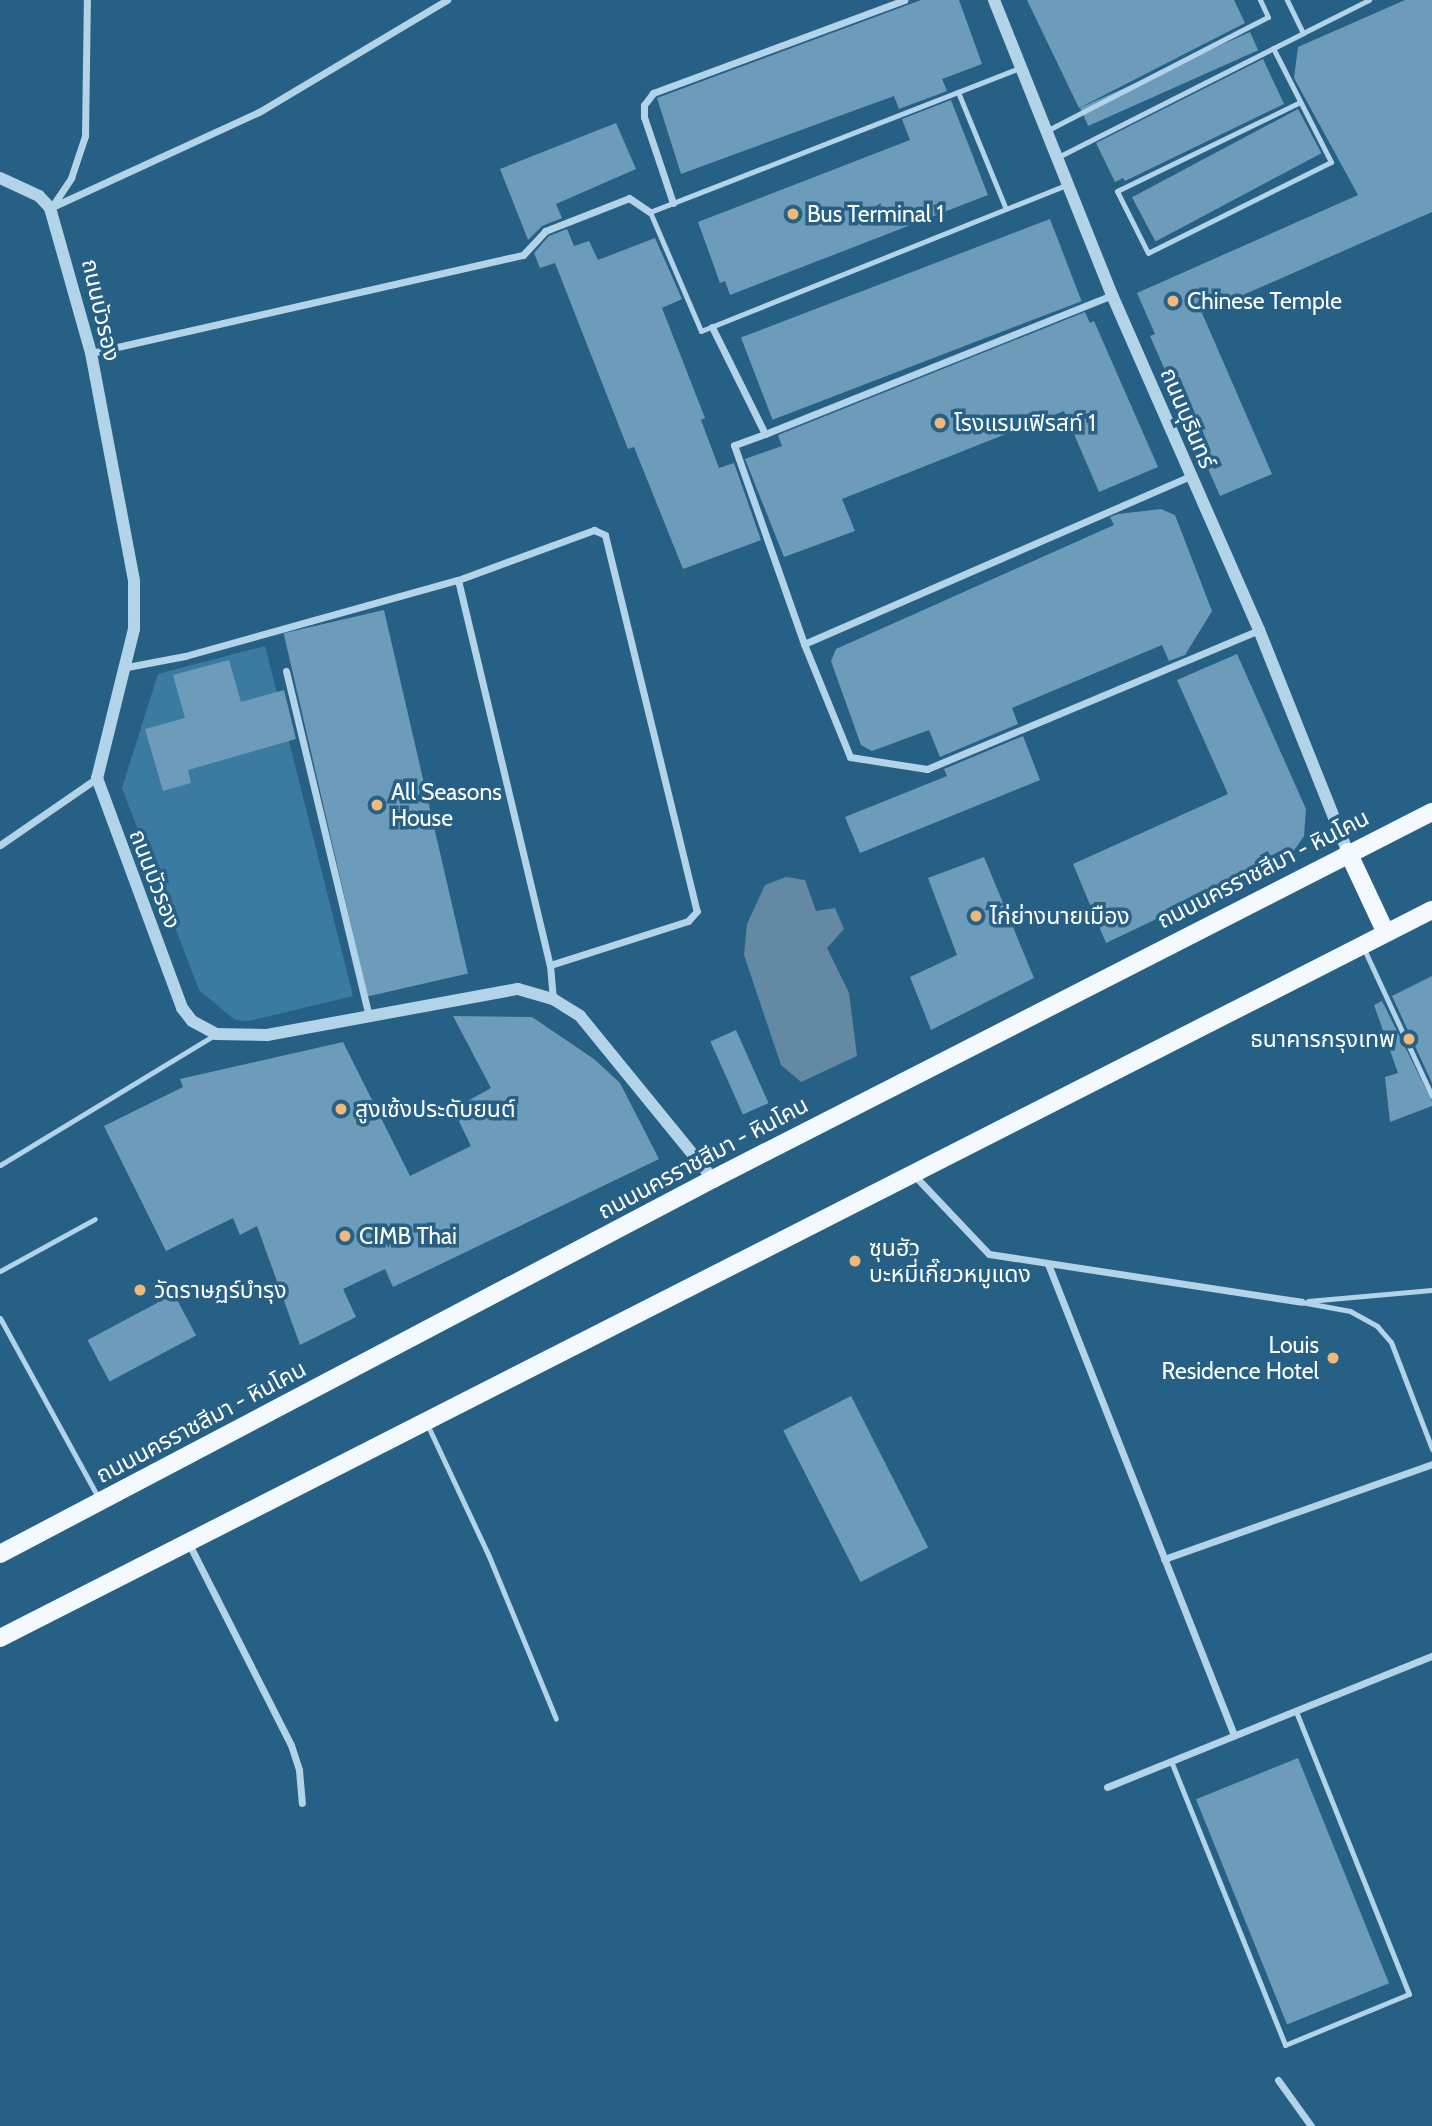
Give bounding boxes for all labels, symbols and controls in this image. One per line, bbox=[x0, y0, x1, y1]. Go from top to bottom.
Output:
place label: Bus Terminal 1 bbox=[807, 200, 944, 228]
marker: Bus Terminal 1 bbox=[785, 206, 801, 222]
street label: ถนนบัวรอง bbox=[76, 256, 126, 364]
place label: Chinese Temple bbox=[1187, 287, 1342, 315]
marker: Chinese Temple bbox=[1165, 293, 1181, 309]
street label: ถนนบุรินทร์ bbox=[1154, 364, 1222, 472]
place label: โรงแรมเฟิรสท์ 1 bbox=[954, 409, 1096, 437]
marker: โรงแรมเฟิรสท์ 1 bbox=[932, 415, 948, 431]
place label: All Seasons House bbox=[391, 778, 502, 832]
marker: All Seasons House bbox=[369, 797, 385, 813]
street label: ถนนนครราชสีมา - หินโคน bbox=[1152, 804, 1374, 934]
street label: ถนนบัวรอง bbox=[123, 825, 187, 933]
place label: ไก่ย่างนายเมือง bbox=[990, 902, 1130, 930]
marker: ไก่ย่างนายเมือง bbox=[968, 908, 984, 924]
place label: ธนาคารกรุงเทพ bbox=[1250, 1025, 1395, 1053]
marker: ธนาคารกรุงเทพ bbox=[1401, 1031, 1417, 1047]
street label: ถนนนครราชสีมา - หินโคน bbox=[593, 1091, 813, 1225]
place label: สูงเซ้งประดับยนต์ bbox=[355, 1095, 516, 1123]
marker: สูงเซ้งประดับยนต์ bbox=[333, 1101, 349, 1117]
place label: CIMB Thai bbox=[359, 1222, 457, 1250]
marker: CIMB Thai bbox=[337, 1228, 353, 1244]
place label: ซุนฮัว บะหมี่เกี๊ยวหมูแดง bbox=[869, 1234, 1031, 1288]
marker: ซุนฮัว บะหมี่เกี๊ยวหมูแดง bbox=[847, 1253, 863, 1269]
place label: วัดราษฏร์บำรุง bbox=[154, 1276, 287, 1304]
marker: วัดราษฏร์บำรุง bbox=[132, 1282, 148, 1298]
place label: Louis Residence Hotel bbox=[1161, 1331, 1319, 1385]
marker: Louis Residence Hotel bbox=[1325, 1350, 1341, 1366]
street label: ถนนนครราชสีมา - หินโคน bbox=[91, 1355, 311, 1489]

